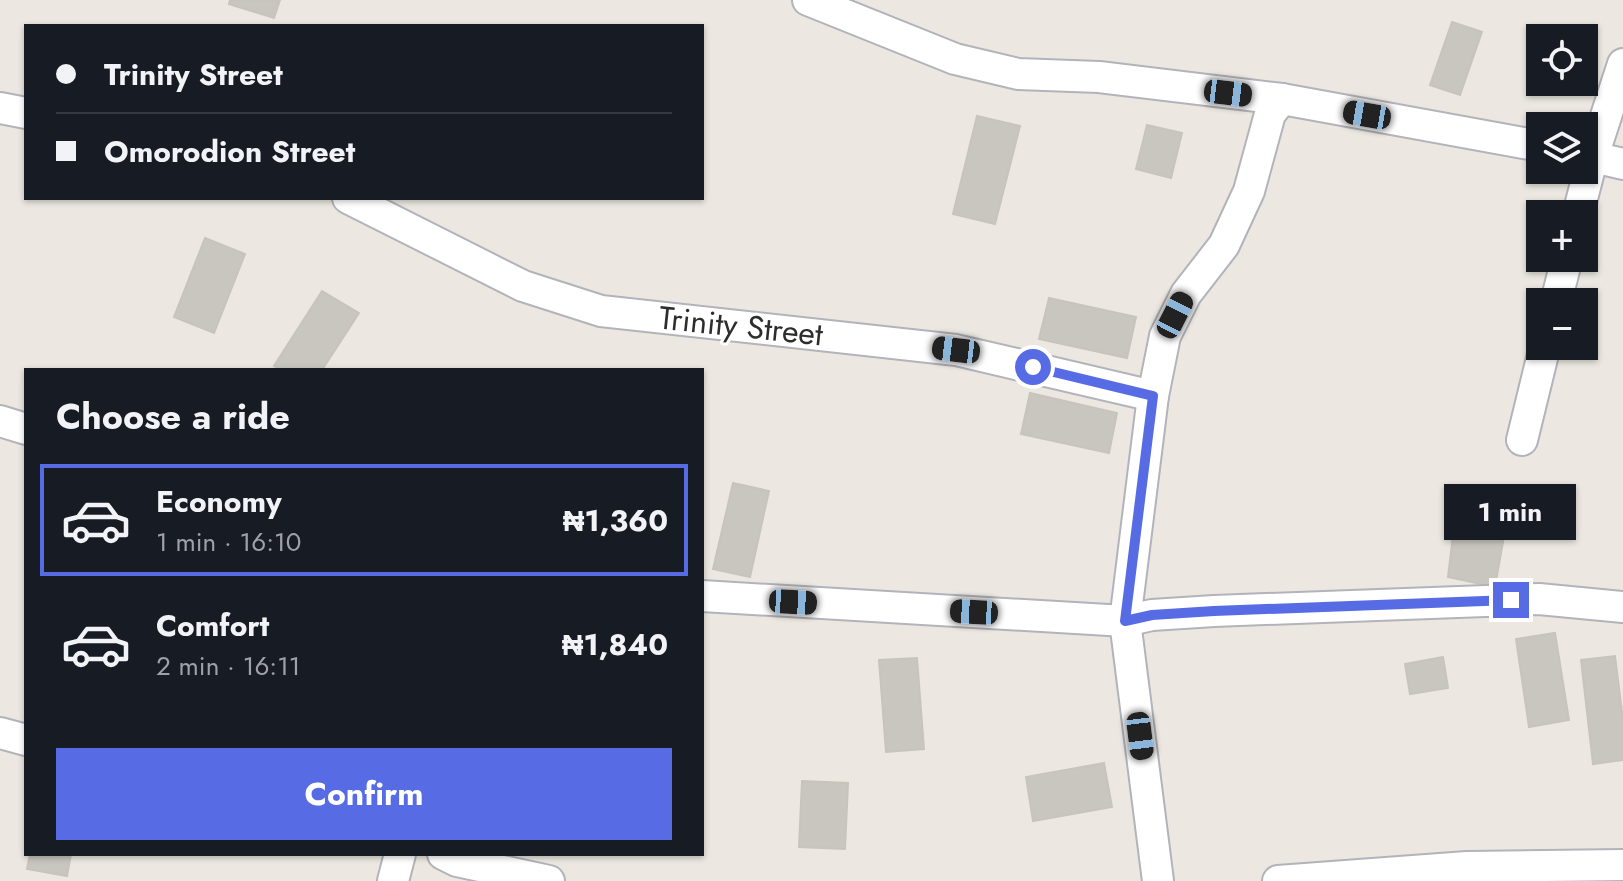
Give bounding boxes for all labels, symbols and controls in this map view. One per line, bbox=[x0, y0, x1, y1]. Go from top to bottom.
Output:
map controls bbox=[1526, 24, 1598, 360]
button: locate bbox=[1526, 24, 1598, 96]
text: Trinity Street bbox=[104, 53, 283, 96]
car bbox=[1203, 78, 1253, 108]
car bbox=[1341, 99, 1393, 131]
button: layers bbox=[1526, 112, 1598, 184]
text: Omorodion Street bbox=[104, 130, 355, 173]
button: + bbox=[1526, 200, 1598, 272]
car bbox=[1153, 288, 1197, 342]
button: − bbox=[1526, 288, 1598, 360]
street label: Trinity Street bbox=[657, 295, 825, 358]
car bbox=[931, 335, 981, 365]
route start bbox=[1015, 349, 1051, 385]
text: Choose a ride bbox=[56, 390, 290, 442]
text: Economy bbox=[156, 480, 282, 523]
icon: car bbox=[60, 484, 132, 556]
callout: 1 min bbox=[1445, 484, 1577, 540]
text: 1 min bbox=[1478, 493, 1542, 531]
text: ₦1,360 bbox=[563, 499, 668, 542]
text: 1 min · 16:10 bbox=[156, 523, 301, 561]
route end bbox=[1493, 582, 1529, 618]
car bbox=[768, 589, 818, 615]
car bbox=[949, 599, 999, 625]
text: Comfort bbox=[156, 604, 269, 647]
icon: car bbox=[60, 608, 132, 680]
text: ₦1,840 bbox=[562, 623, 668, 666]
text: 2 min · 16:11 bbox=[156, 647, 301, 685]
car bbox=[1125, 711, 1155, 761]
button: Confirm bbox=[56, 748, 672, 840]

